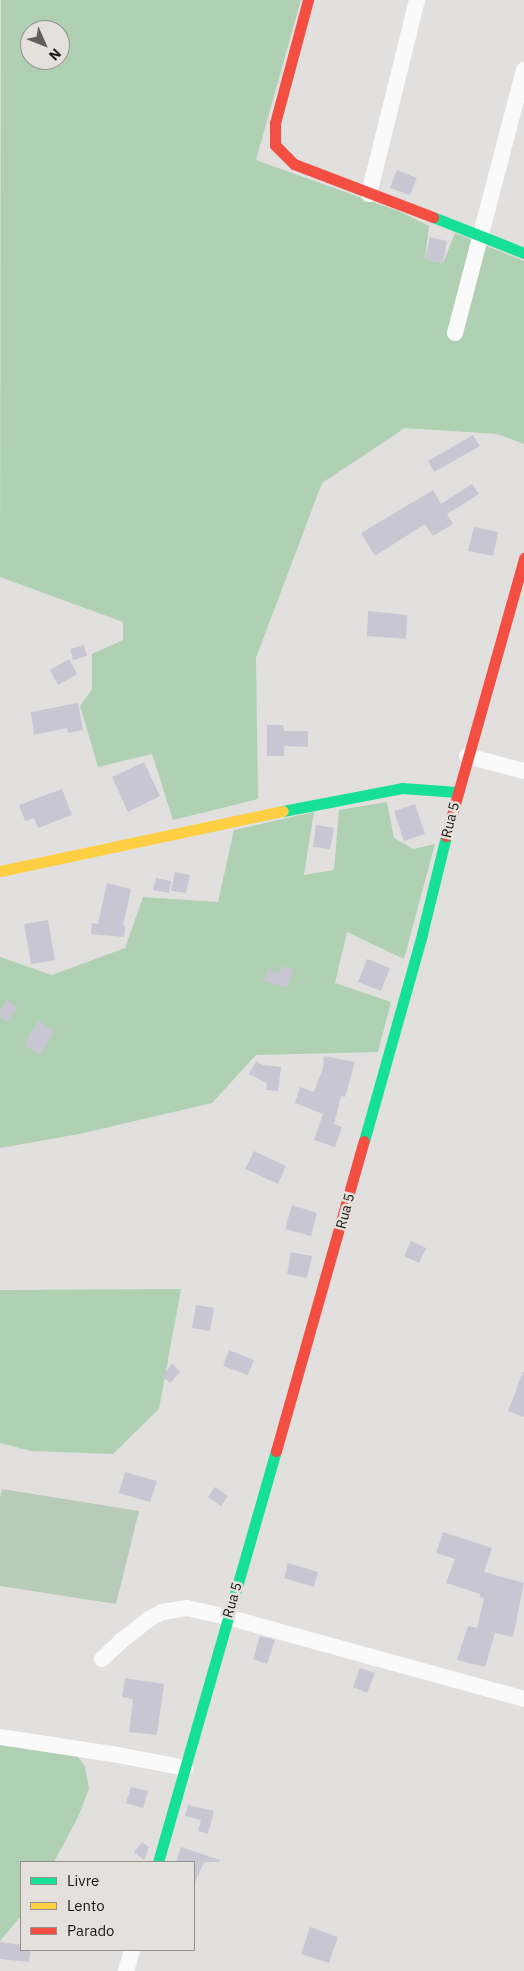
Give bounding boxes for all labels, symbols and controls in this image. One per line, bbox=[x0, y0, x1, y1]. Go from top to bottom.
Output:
north arrow bbox=[20, 20, 70, 70]
text: N bbox=[45, 45, 65, 65]
street label: Rua 5 bbox=[437, 800, 463, 840]
street label: Rua 5 bbox=[332, 1191, 358, 1231]
street label: Rua 5 bbox=[219, 1580, 245, 1620]
legend bbox=[20, 1861, 195, 1951]
text: Livre bbox=[67, 1871, 99, 1890]
text: Lento bbox=[67, 1896, 105, 1915]
text: Parado bbox=[67, 1921, 115, 1940]

